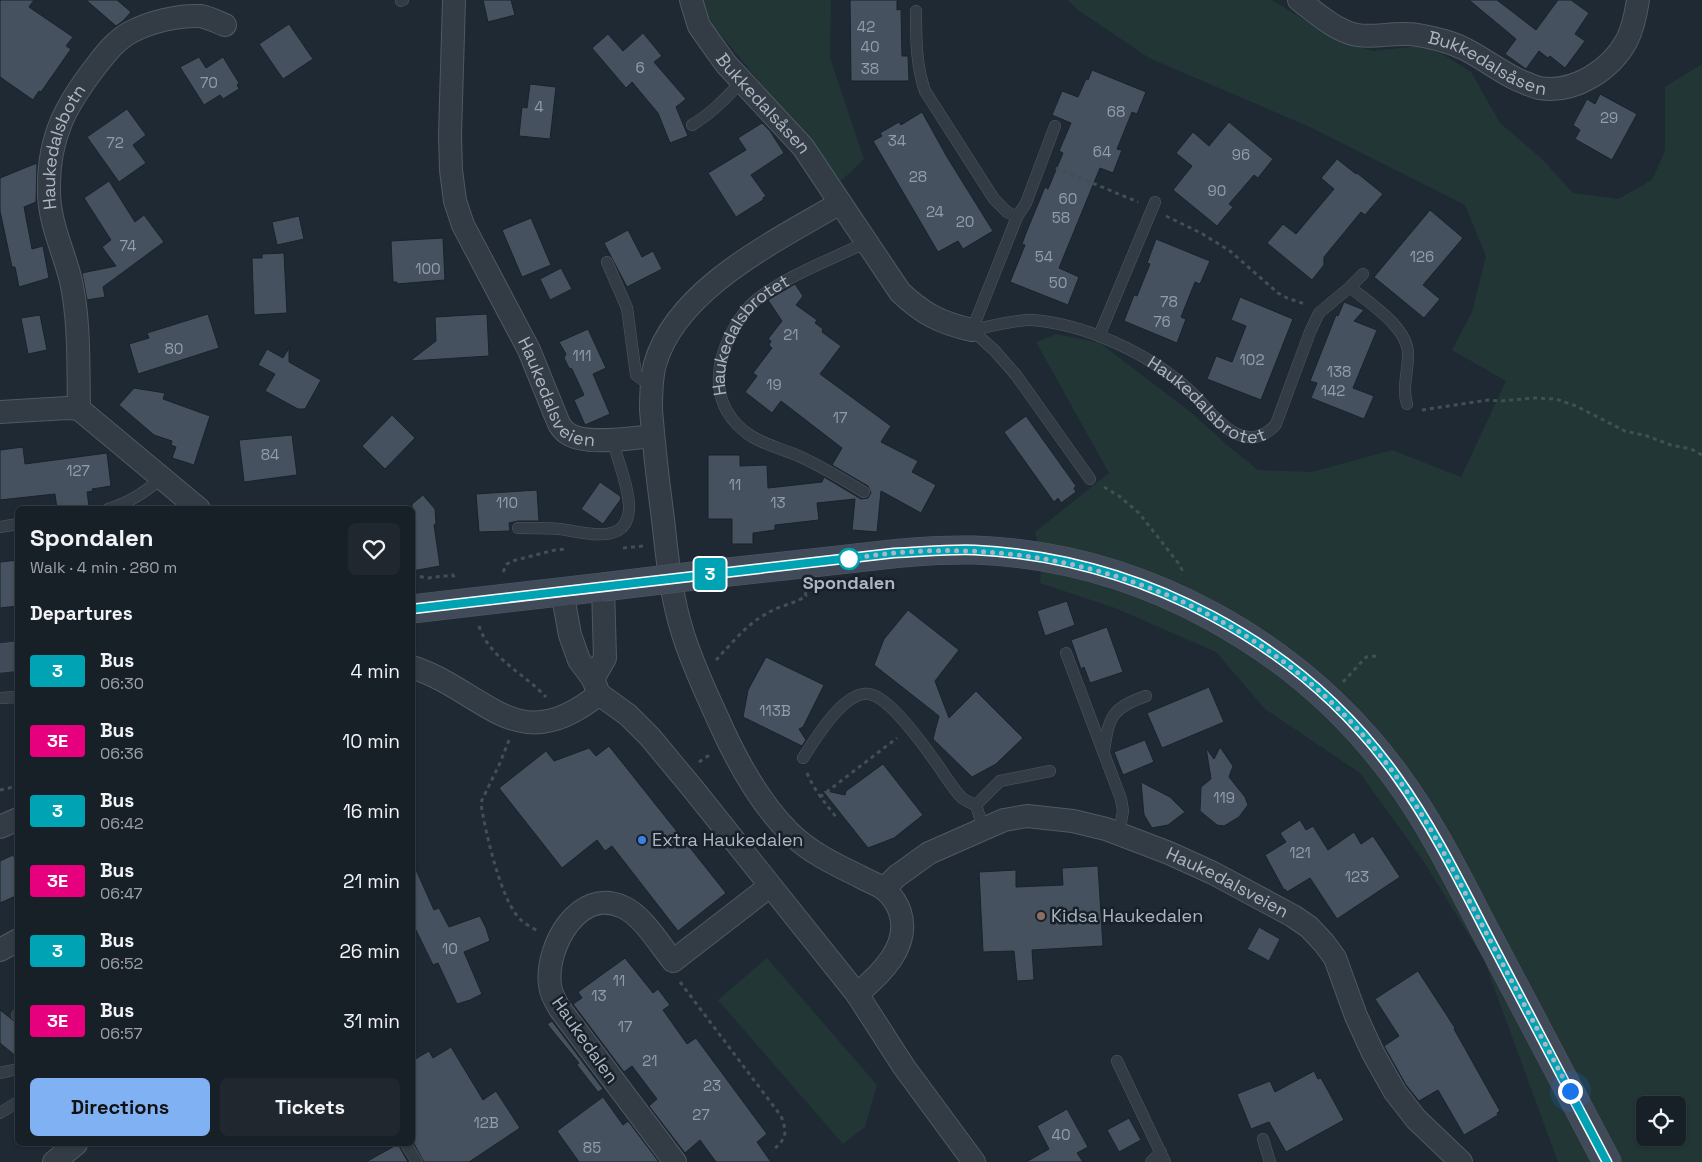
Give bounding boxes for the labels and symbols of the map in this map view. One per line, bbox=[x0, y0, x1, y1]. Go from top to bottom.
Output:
house number: 42 bbox=[857, 17, 875, 36]
street label: Bukkedalsåsen bbox=[1426, 25, 1548, 100]
house number: 40 bbox=[861, 37, 880, 56]
street label: Bukkedalsåsen bbox=[711, 48, 816, 158]
house number: 6 bbox=[635, 58, 645, 77]
house number: 38 bbox=[861, 59, 879, 78]
house number: 70 bbox=[200, 73, 218, 92]
street label: Haukedalsbotn bbox=[37, 80, 90, 211]
house number: 4 bbox=[534, 97, 544, 116]
house number: 68 bbox=[1107, 102, 1125, 121]
house number: 29 bbox=[1600, 108, 1618, 127]
house number: 34 bbox=[888, 131, 906, 150]
house number: 72 bbox=[106, 133, 124, 152]
house number: 64 bbox=[1093, 142, 1111, 161]
house number: 96 bbox=[1232, 145, 1250, 164]
house number: 28 bbox=[909, 167, 927, 186]
house number: 90 bbox=[1208, 181, 1226, 200]
house number: 60 bbox=[1059, 189, 1077, 208]
house number: 24 bbox=[926, 202, 944, 221]
house number: 58 bbox=[1052, 208, 1070, 227]
house number: 20 bbox=[956, 212, 974, 231]
house number: 74 bbox=[120, 236, 136, 255]
house number: 54 bbox=[1035, 247, 1053, 266]
house number: 126 bbox=[1410, 247, 1434, 266]
house number: 100 bbox=[415, 259, 441, 278]
street label: Haukedalsbrotet bbox=[707, 269, 793, 398]
house number: 50 bbox=[1049, 273, 1067, 292]
house number: 78 bbox=[1160, 292, 1178, 311]
house number: 76 bbox=[1153, 312, 1171, 331]
house number: 21 bbox=[783, 325, 799, 344]
street label: Haukedalsveien bbox=[513, 333, 596, 451]
house number: 80 bbox=[165, 339, 183, 358]
house number: 111 bbox=[573, 346, 591, 365]
street label: Haukedalsbrotet bbox=[1143, 350, 1269, 448]
house number: 102 bbox=[1240, 350, 1264, 369]
house number: 138 bbox=[1327, 362, 1351, 381]
house number: 19 bbox=[766, 375, 782, 394]
house number: 142 bbox=[1321, 381, 1345, 400]
house number: 17 bbox=[833, 408, 847, 427]
house number: 84 bbox=[261, 445, 279, 464]
house number: 127 bbox=[66, 461, 90, 480]
house number: 11 bbox=[729, 475, 741, 494]
house number: 110 bbox=[496, 493, 518, 512]
house number: 13 bbox=[770, 493, 786, 512]
marker: Spondalen bbox=[838, 548, 860, 570]
line badge: 3 bbox=[694, 558, 726, 590]
place label: Spondalen bbox=[803, 571, 895, 594]
house number: 113B bbox=[759, 701, 791, 720]
house number: 119 bbox=[1213, 788, 1235, 807]
place label: Extra Haukedalen bbox=[652, 828, 803, 851]
marker: Extra Haukedalen bbox=[636, 834, 648, 846]
street label: Haukedalsveien bbox=[1163, 841, 1293, 923]
house number: 121 bbox=[1289, 843, 1311, 862]
house number: 123 bbox=[1345, 867, 1369, 886]
place label: Kidsa Haukedalen bbox=[1051, 904, 1203, 927]
marker: Kidsa Haukedalen bbox=[1035, 910, 1047, 922]
house number: 10 bbox=[442, 939, 458, 958]
house number: 11 bbox=[613, 971, 625, 990]
house number: 13 bbox=[591, 986, 607, 1005]
street label: Haukedalen bbox=[547, 992, 624, 1088]
house number: 17 bbox=[618, 1017, 632, 1036]
house number: 21 bbox=[642, 1051, 658, 1070]
house number: 23 bbox=[703, 1076, 721, 1095]
your location bbox=[1558, 1079, 1583, 1104]
house number: 27 bbox=[692, 1105, 710, 1124]
house number: 12B bbox=[473, 1113, 499, 1132]
house number: 40 bbox=[1052, 1125, 1071, 1144]
house number: 85 bbox=[583, 1138, 601, 1157]

